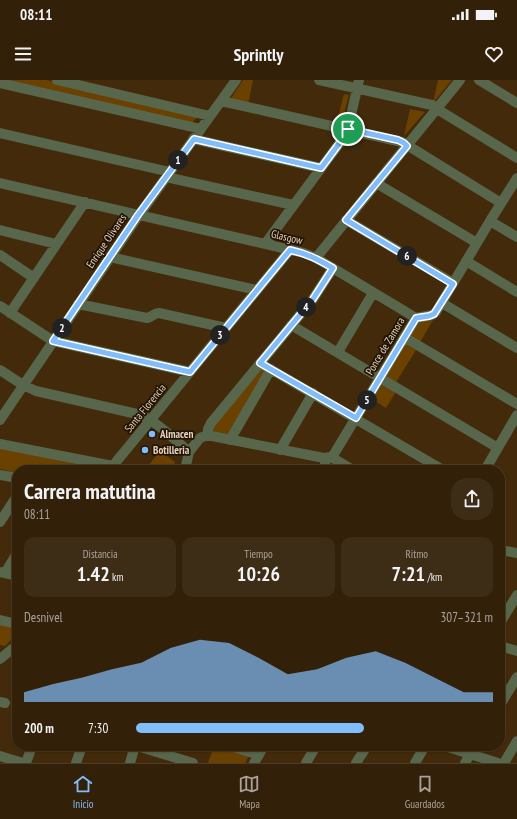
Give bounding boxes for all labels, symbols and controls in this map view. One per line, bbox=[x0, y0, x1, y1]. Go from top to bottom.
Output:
text: 08:11 bbox=[20, 5, 52, 24]
icon: menu bbox=[12, 43, 34, 65]
text: Sprintly bbox=[233, 43, 284, 66]
icon: heart bbox=[483, 43, 505, 65]
pin bbox=[331, 112, 365, 146]
icon: arrive bbox=[337, 118, 359, 140]
pin: 1 bbox=[168, 150, 188, 170]
text: 1 bbox=[175, 153, 181, 167]
street label: Enrique Olivares bbox=[83, 211, 129, 271]
street label: Glasgow bbox=[270, 227, 305, 248]
pin: 6 bbox=[397, 246, 417, 266]
text: 6 bbox=[404, 249, 410, 263]
pin: 4 bbox=[296, 297, 316, 317]
text: 4 bbox=[303, 300, 309, 314]
street label: Ponce de Zamora bbox=[362, 315, 408, 377]
pin: 2 bbox=[52, 318, 72, 338]
text: 2 bbox=[59, 321, 65, 335]
pin: 3 bbox=[210, 325, 230, 345]
text: 3 bbox=[217, 328, 223, 342]
street label: Santa Florencia bbox=[121, 381, 169, 435]
pin: 5 bbox=[357, 390, 377, 410]
text: 5 bbox=[364, 393, 370, 407]
place label: Almacen bbox=[159, 427, 193, 441]
marker: Almacen bbox=[147, 429, 157, 439]
place label: Botilleria bbox=[153, 443, 190, 457]
marker: Botilleria bbox=[140, 445, 150, 455]
text: Carrera matutina bbox=[24, 477, 156, 505]
button: share bbox=[451, 478, 493, 520]
text: 08:11 bbox=[24, 506, 50, 523]
text: Distancia bbox=[83, 547, 118, 561]
text: Tiempo bbox=[244, 547, 273, 561]
text: Ritmo bbox=[406, 547, 428, 561]
text: 1.42 bbox=[77, 561, 110, 587]
text: 10:26 bbox=[237, 561, 280, 587]
text: 7:21 bbox=[391, 561, 425, 587]
text: km bbox=[110, 570, 124, 584]
text: /km bbox=[425, 570, 442, 584]
text: Desnivel bbox=[24, 609, 63, 626]
text: 307–321 m bbox=[440, 609, 493, 626]
text: 200 m bbox=[24, 720, 54, 737]
text: 7:30 bbox=[88, 720, 108, 737]
tab: Inicio bbox=[72, 773, 94, 811]
tab: Mapa bbox=[238, 773, 260, 811]
tab: Guardados bbox=[405, 773, 445, 811]

